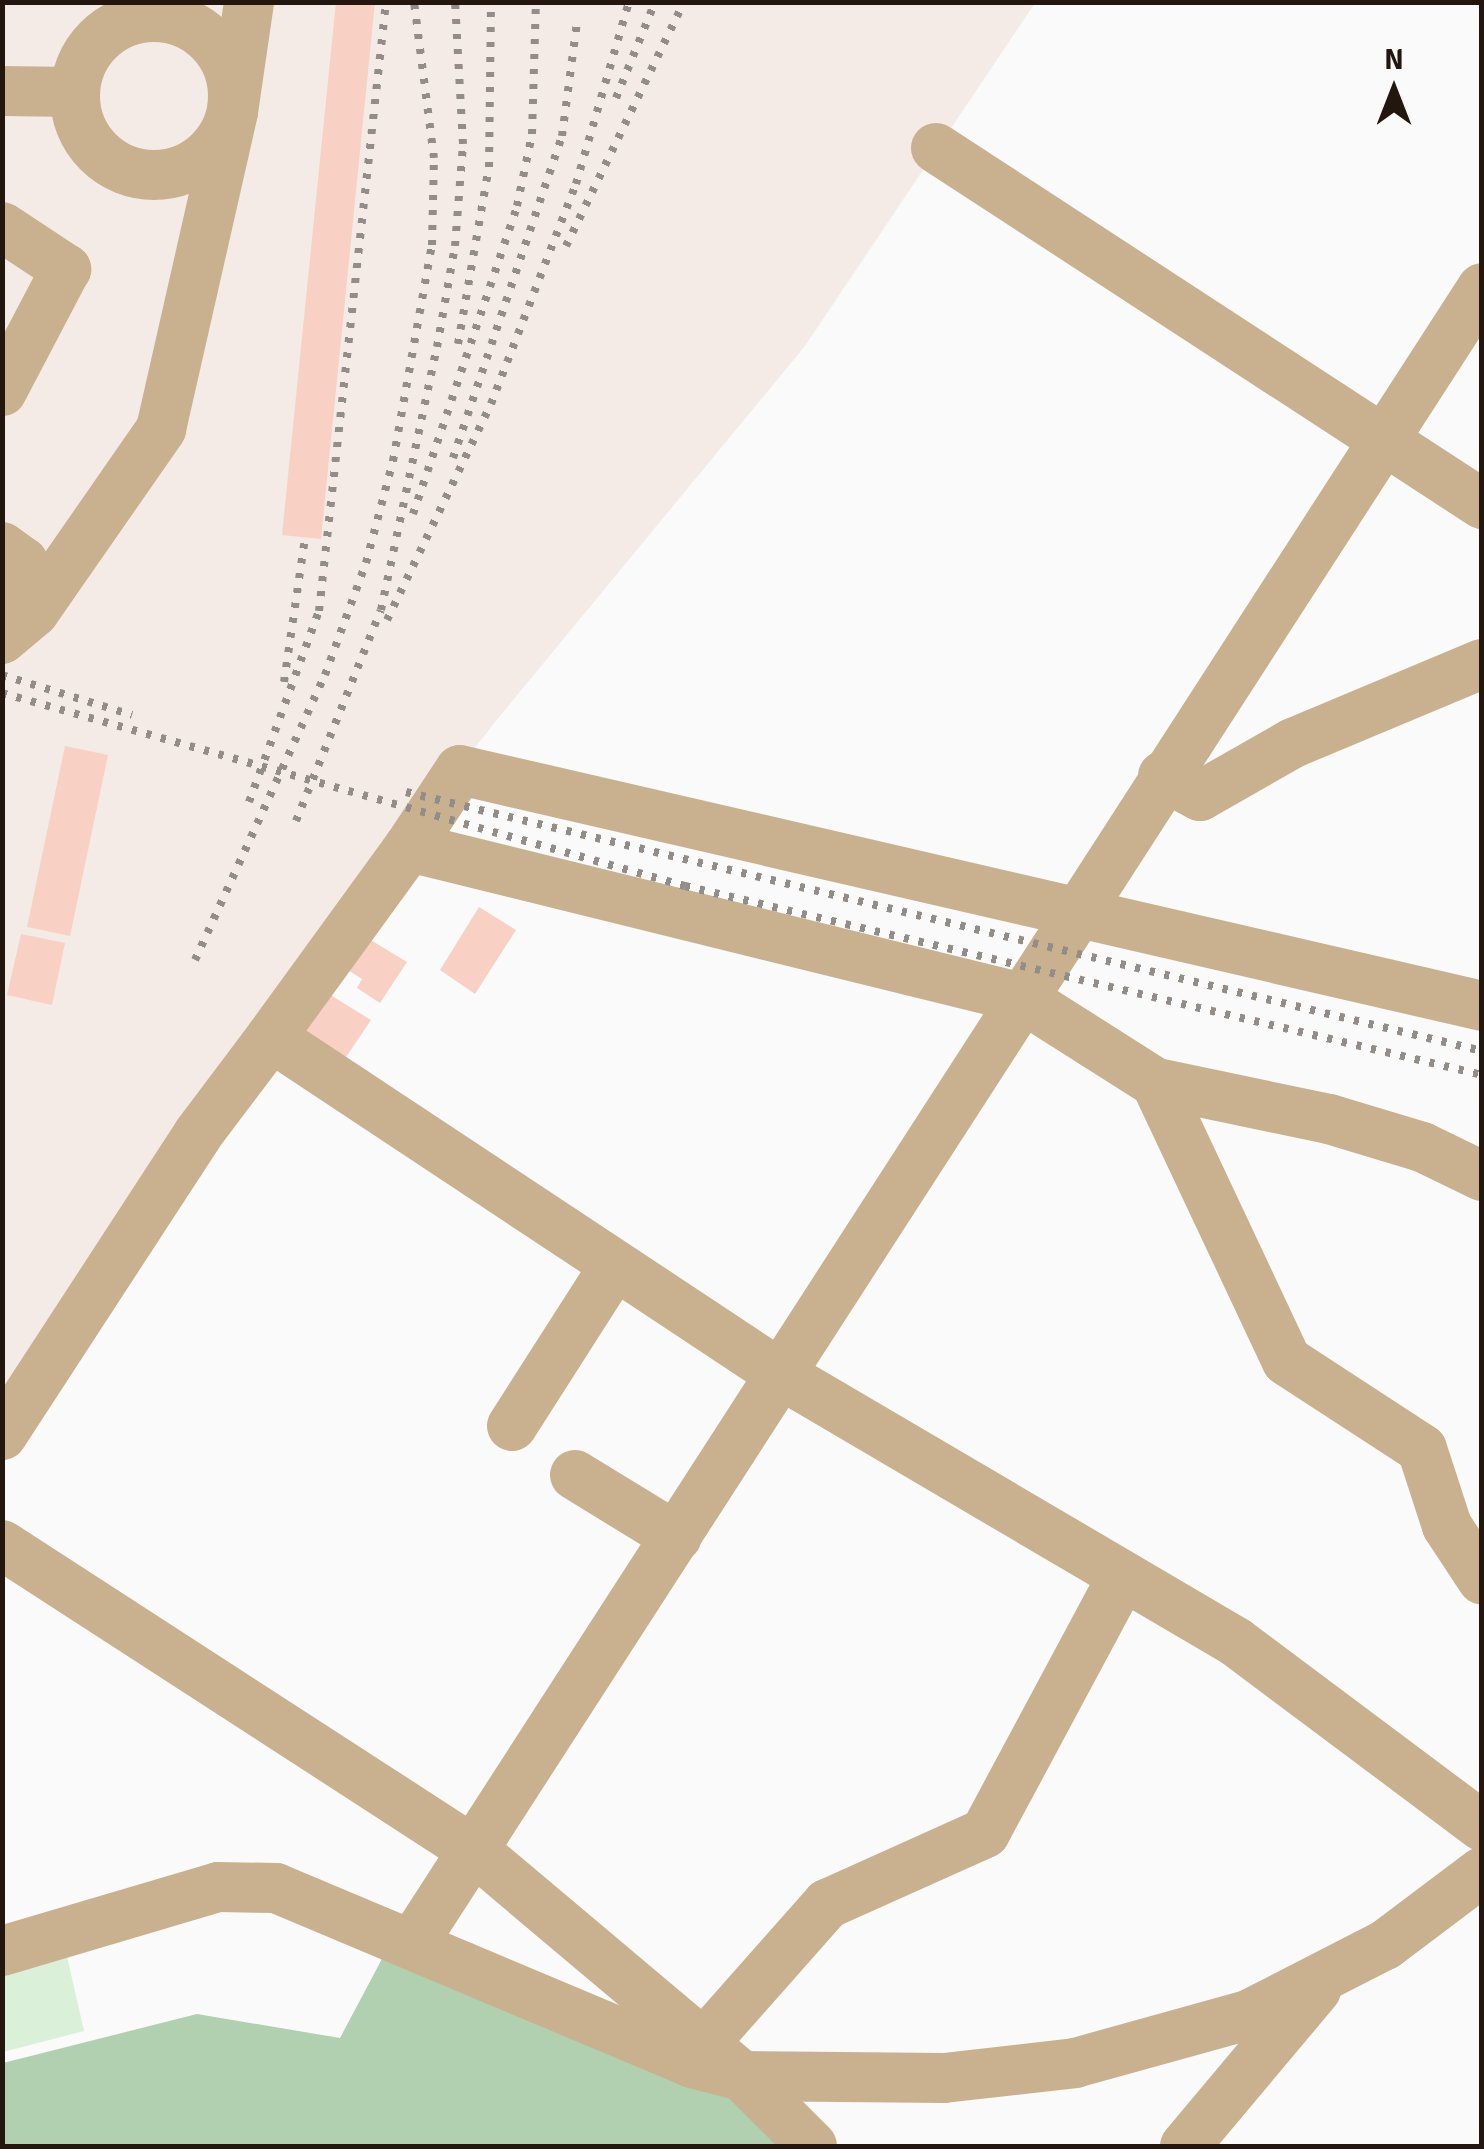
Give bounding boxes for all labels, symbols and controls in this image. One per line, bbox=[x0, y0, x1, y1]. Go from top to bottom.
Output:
north arrow bbox=[1344, 40, 1444, 140]
text: N bbox=[1384, 43, 1404, 77]

